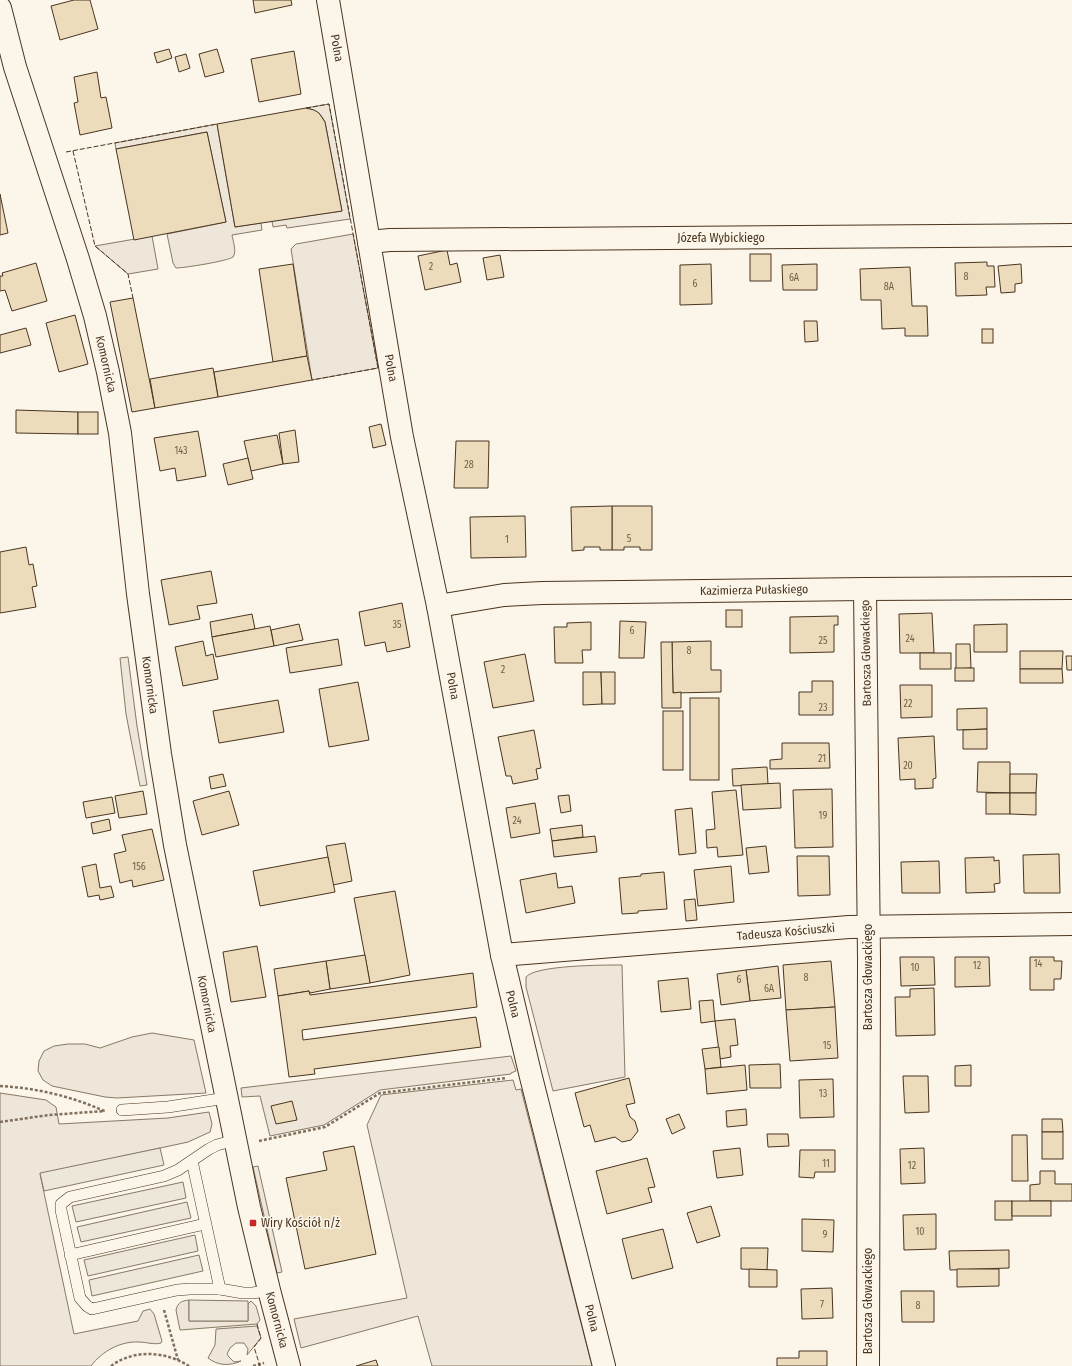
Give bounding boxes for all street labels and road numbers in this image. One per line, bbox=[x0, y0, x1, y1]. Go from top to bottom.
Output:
street label: Polna bbox=[328, 33, 346, 63]
street label: Józefa Wybickiego bbox=[677, 231, 765, 245]
street label: Komornicka bbox=[93, 334, 119, 394]
street label: Polna bbox=[382, 353, 400, 383]
street label: Kazimierza Pułaskiego bbox=[700, 582, 808, 598]
street label: Bartosza Głowackiego bbox=[858, 600, 874, 706]
street label: Komornicka bbox=[139, 655, 161, 715]
street label: Polna bbox=[444, 671, 462, 701]
street label: Tadeusza Kościuszki bbox=[736, 921, 836, 943]
street label: Bartosza Głowackiego bbox=[861, 924, 875, 1030]
street label: Komornicka bbox=[195, 974, 219, 1034]
street label: Polna bbox=[503, 989, 523, 1019]
street label: Bartosza Głowackiego bbox=[861, 1248, 875, 1354]
street label: Komornicka bbox=[263, 1290, 291, 1350]
street label: Polna bbox=[582, 1303, 602, 1333]

